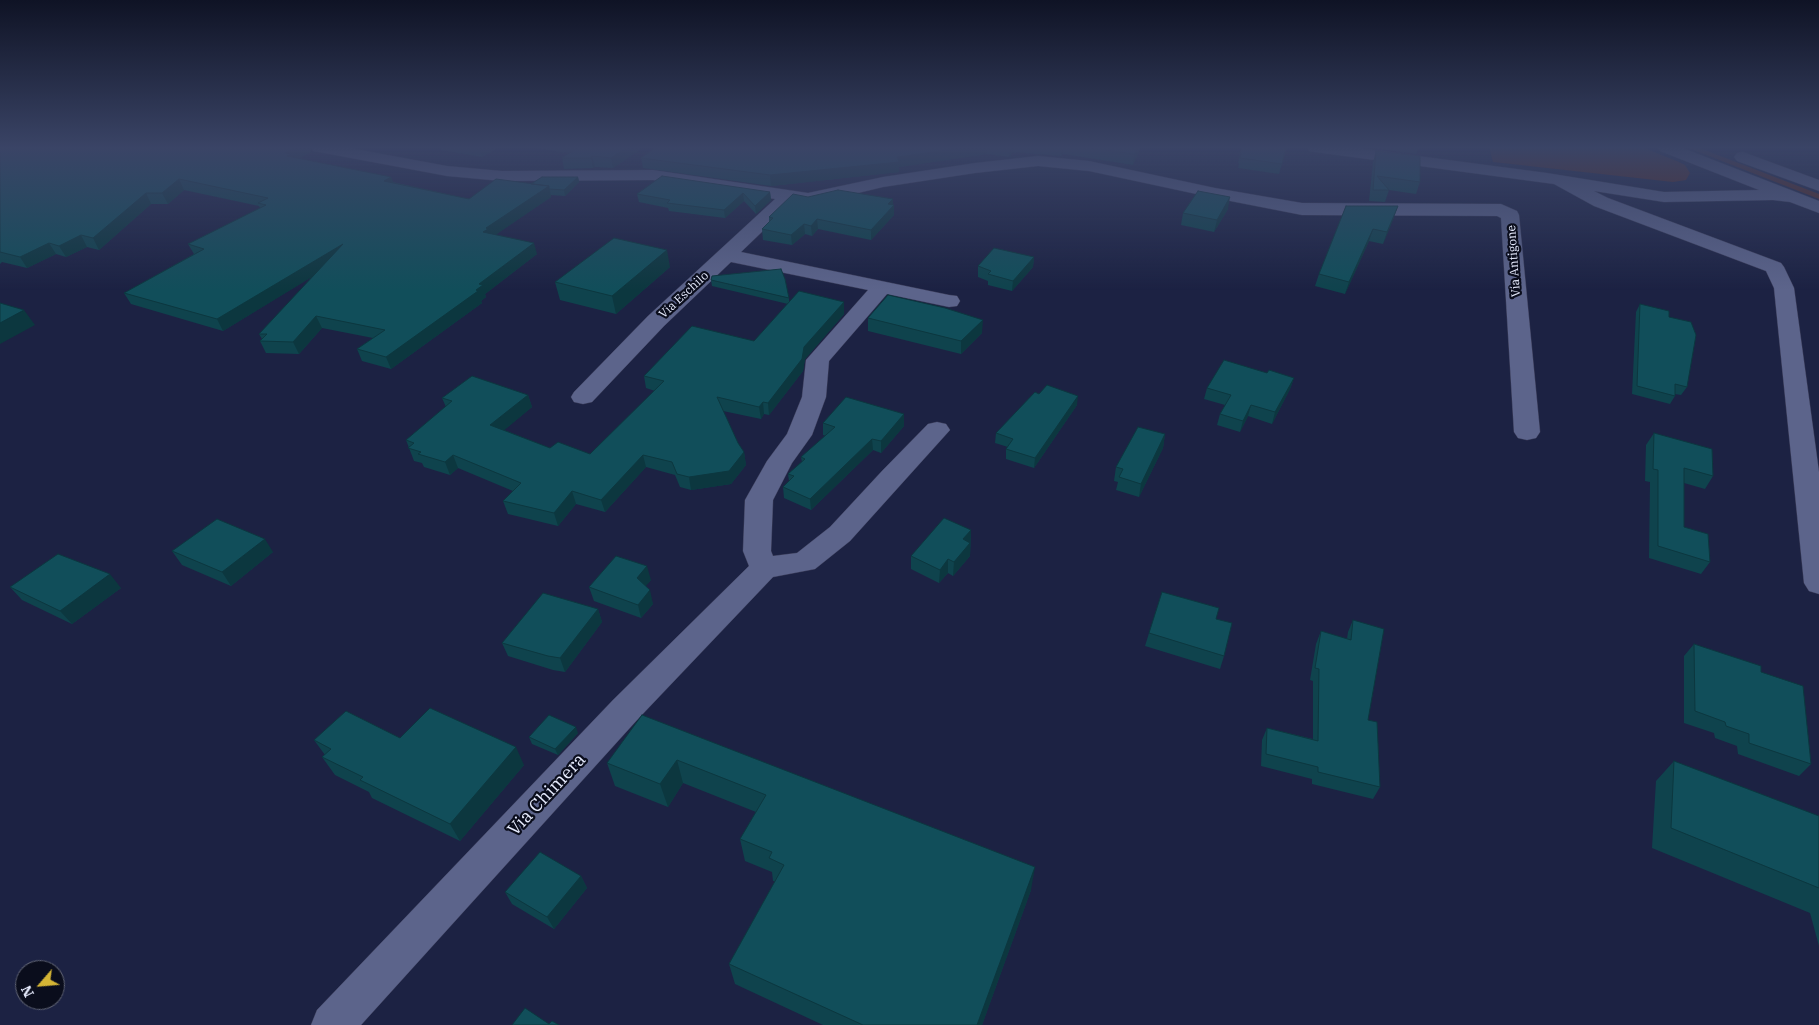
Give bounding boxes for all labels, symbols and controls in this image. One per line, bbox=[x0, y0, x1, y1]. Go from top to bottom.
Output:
street label: Via Antigone bbox=[1504, 225, 1524, 297]
street label: Via Eschilo bbox=[656, 269, 712, 321]
street label: Via Chimera bbox=[503, 749, 591, 841]
north arrow bbox=[15, 960, 65, 1010]
text: N bbox=[17, 982, 38, 1000]

